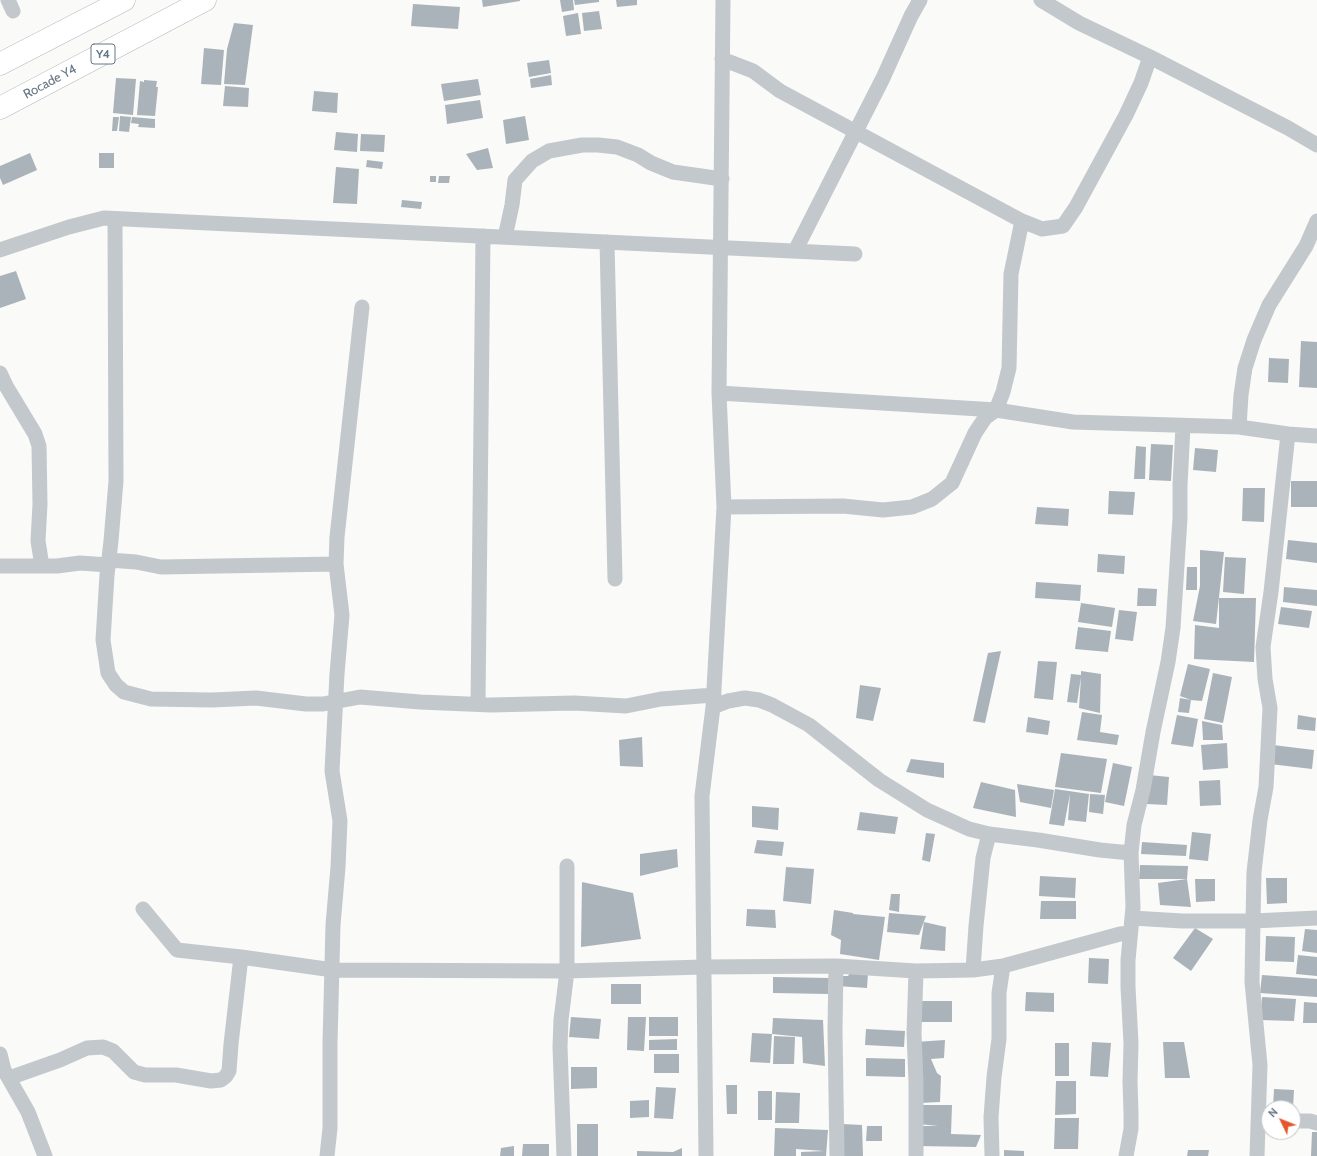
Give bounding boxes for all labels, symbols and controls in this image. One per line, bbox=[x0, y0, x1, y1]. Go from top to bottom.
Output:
road number: Y4 bbox=[91, 44, 115, 64]
street label: Rocade Y4 bbox=[21, 62, 79, 102]
north arrow bbox=[1261, 1100, 1301, 1140]
text: N bbox=[1265, 1105, 1281, 1120]

